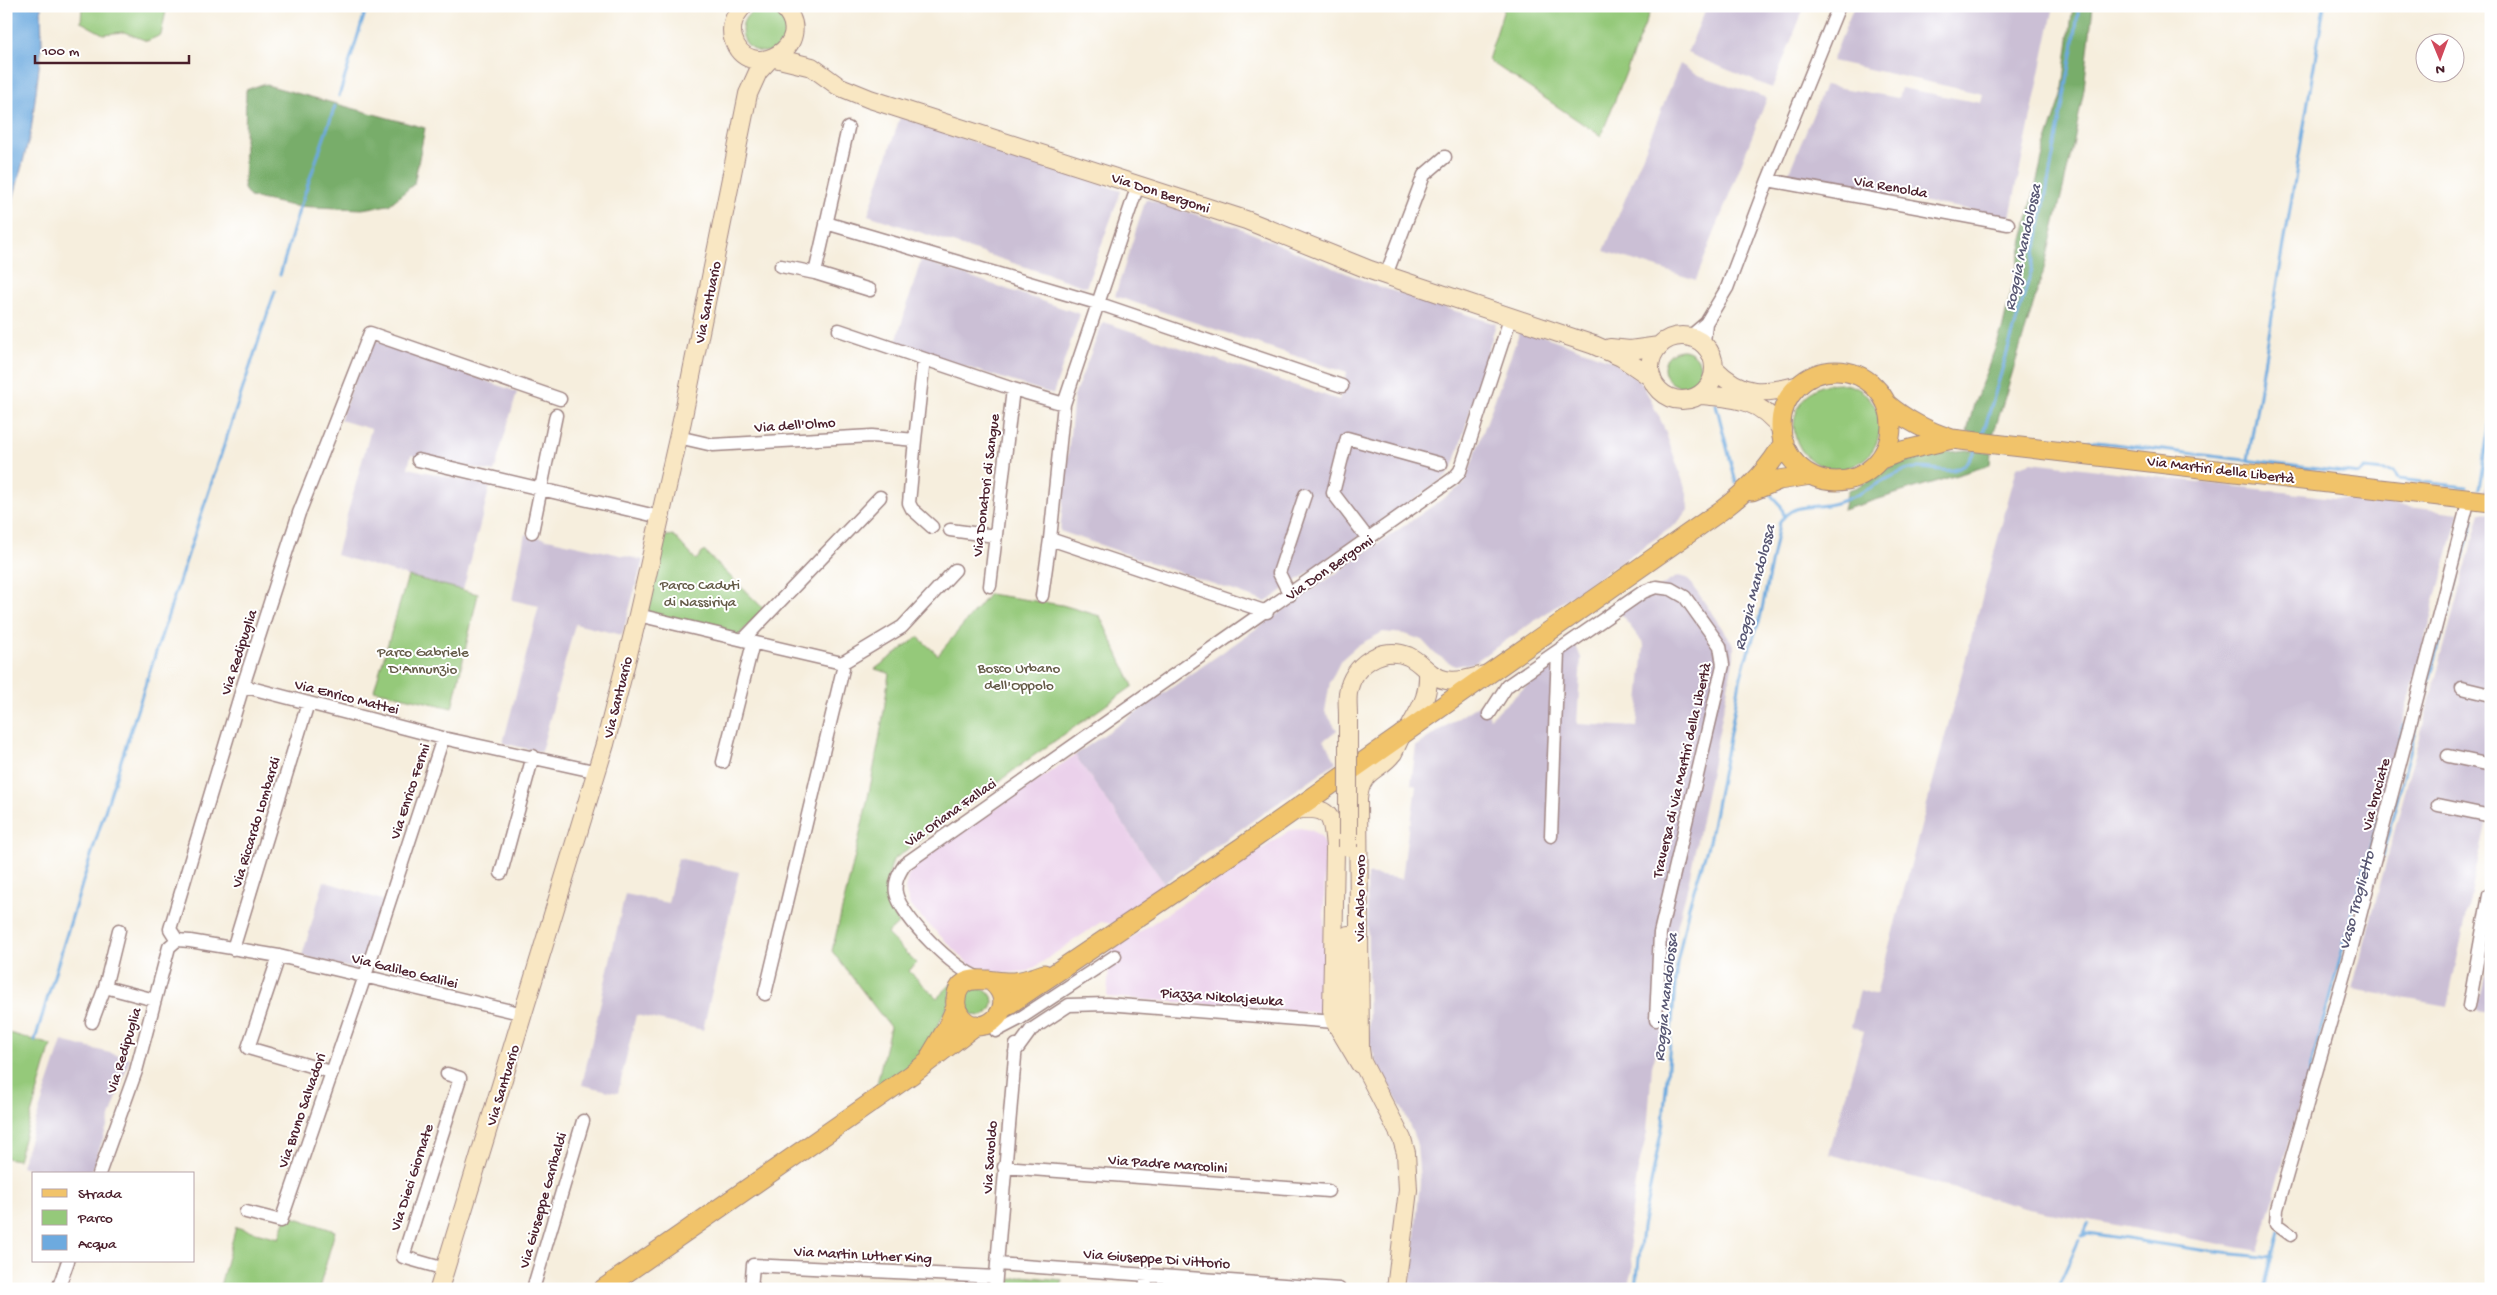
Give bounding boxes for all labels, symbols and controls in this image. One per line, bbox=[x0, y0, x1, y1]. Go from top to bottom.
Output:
scale bar bbox=[35, 32, 189, 64]
north arrow bbox=[2414, 32, 2464, 82]
text: 100 m bbox=[41, 43, 80, 61]
text: N bbox=[2435, 60, 2445, 77]
street label: Via Don Bergomi bbox=[1108, 169, 1212, 218]
street label: Via Renolda bbox=[1851, 172, 1930, 203]
water label: Roggia Mandolossa bbox=[2002, 182, 2047, 313]
street label: Via Santuario bbox=[691, 259, 727, 346]
street label: Via Donatori di Sangue bbox=[969, 413, 1005, 559]
street label: Via dell'Olmo bbox=[753, 414, 836, 438]
street label: Via Martiri della Libertà bbox=[2145, 453, 2296, 489]
water label: Roggia Mandolossa bbox=[1732, 522, 1781, 653]
street label: Via Don Bergomi bbox=[1282, 532, 1377, 606]
park label: Parco Caduti di Nassiriya bbox=[659, 577, 740, 612]
street label: Via Redipuglia bbox=[217, 607, 262, 699]
park label: Parco Gabriele D'Annunzio bbox=[376, 644, 469, 679]
street label: Via Santuario bbox=[600, 654, 638, 741]
park label: Bosco Urbano dell'Oppolo bbox=[977, 660, 1060, 695]
street label: Traversa di Via Martiri della Libertà bbox=[1649, 660, 1717, 881]
street label: Via Enrico Mattei bbox=[291, 676, 401, 720]
street label: Via Enrico Fermi bbox=[387, 741, 435, 843]
street label: Via Riccardo Lombardi bbox=[228, 755, 285, 891]
street label: Via bruciate bbox=[2358, 756, 2395, 834]
street label: Via Oriana Fallaci bbox=[901, 775, 1000, 852]
water label: Vaso Troglietto bbox=[2336, 849, 2381, 952]
street label: Via Aldo Moro bbox=[1352, 854, 1370, 943]
water label: Roggia Mandolossa bbox=[1651, 931, 1684, 1062]
street label: Via Galileo Galilei bbox=[349, 950, 460, 994]
street label: Piazza Nikolajewka bbox=[1159, 985, 1284, 1011]
street label: Via Redipuglia bbox=[103, 1005, 147, 1097]
street label: Via Santuario bbox=[483, 1043, 525, 1129]
street label: Via Bruno Salvadori bbox=[274, 1051, 331, 1172]
street label: Via Savoldo bbox=[979, 1120, 1003, 1195]
street label: Via Dieci Giornate bbox=[387, 1122, 439, 1234]
street label: Via Giuseppe Garibaldi bbox=[516, 1131, 572, 1272]
street label: Via Padre Marcolini bbox=[1107, 1152, 1228, 1178]
legend bbox=[32, 1172, 195, 1262]
text: Strada bbox=[78, 1186, 123, 1204]
text: Parco bbox=[77, 1210, 113, 1228]
text: Acqua bbox=[78, 1236, 117, 1254]
street label: Via Martin Luther King bbox=[792, 1243, 932, 1269]
street label: Via Giuseppe Di Vittorio bbox=[1082, 1246, 1231, 1274]

